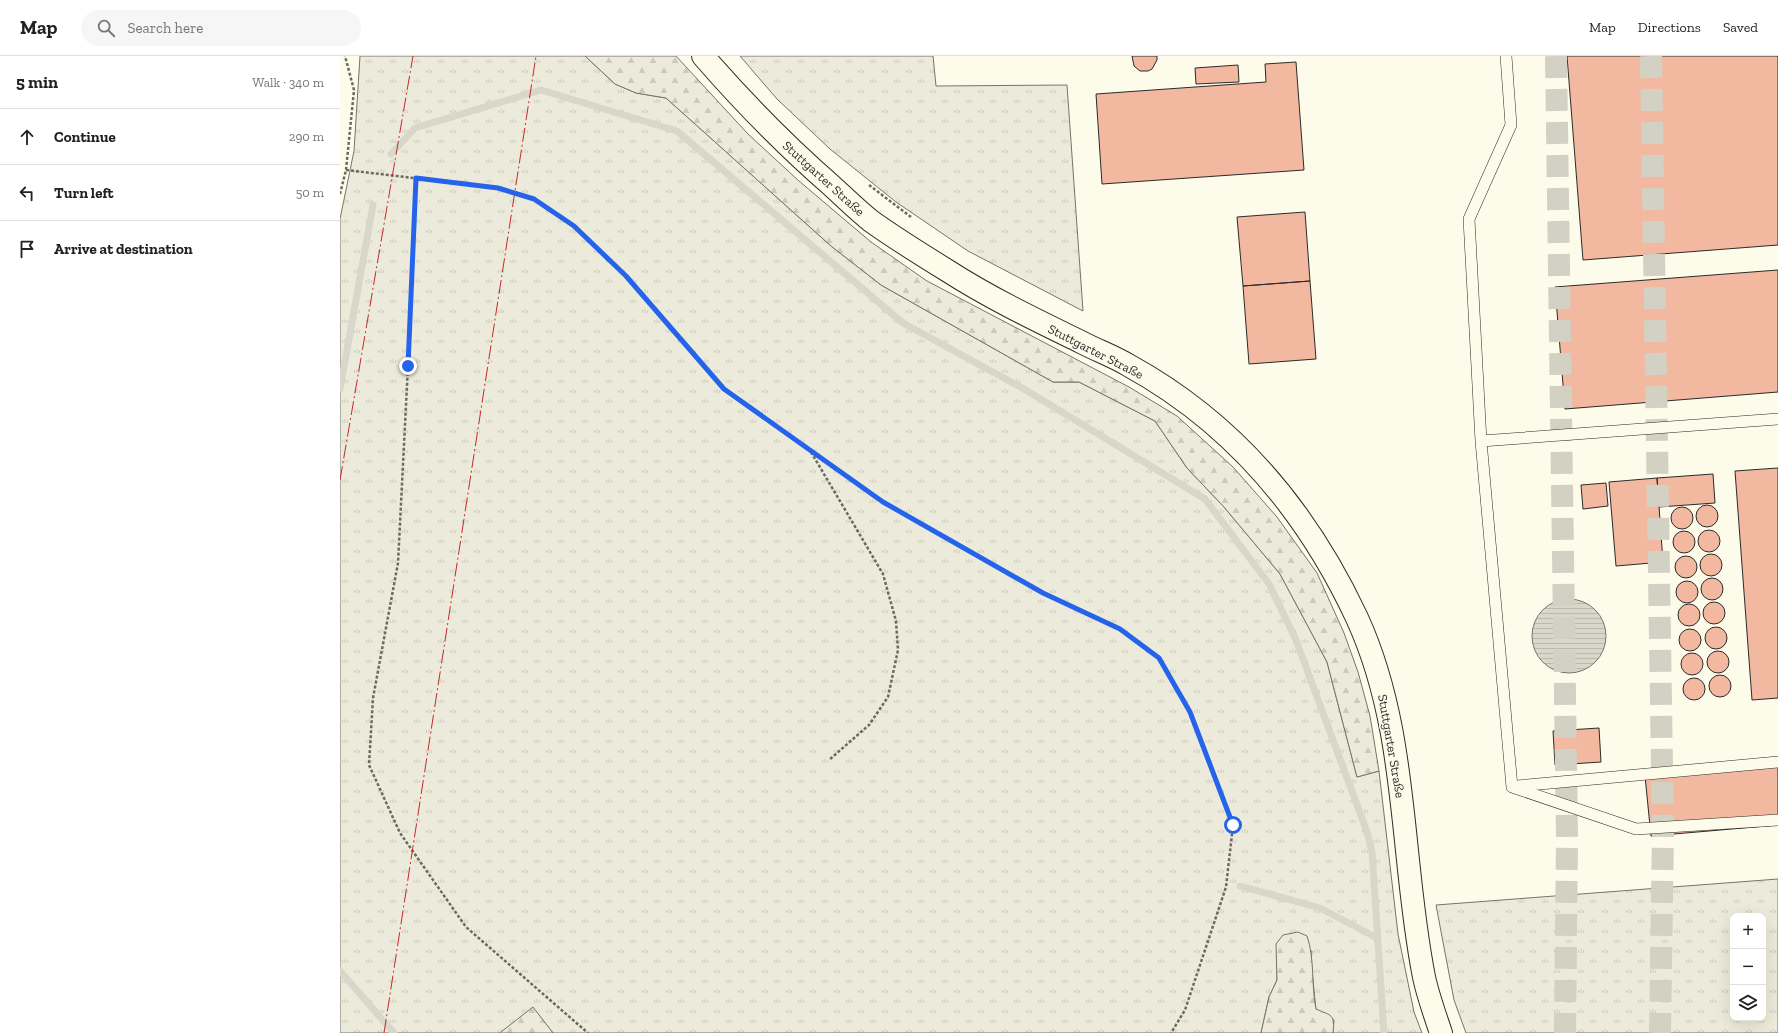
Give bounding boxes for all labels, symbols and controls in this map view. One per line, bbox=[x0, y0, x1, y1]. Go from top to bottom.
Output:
search box bbox=[81, 10, 361, 46]
text: Map bbox=[20, 16, 57, 39]
icon: search bbox=[95, 17, 117, 39]
text: Search here bbox=[127, 19, 203, 37]
text: Map bbox=[1589, 19, 1616, 36]
text: Directions bbox=[1638, 19, 1701, 36]
text: Saved bbox=[1723, 19, 1758, 36]
text: 5 min bbox=[16, 72, 58, 92]
text: Walk · 340 m bbox=[252, 75, 324, 90]
icon: ahead bbox=[16, 126, 38, 148]
text: Continue bbox=[54, 128, 116, 146]
text: 290 m bbox=[289, 129, 324, 144]
street label: Stuttgarter Straße bbox=[780, 138, 868, 219]
icon: left bbox=[16, 182, 38, 204]
text: Turn left bbox=[54, 184, 114, 202]
text: 50 m bbox=[296, 185, 324, 200]
icon: arrive bbox=[16, 238, 38, 260]
text: Arrive at destination bbox=[54, 240, 193, 258]
street label: Stuttgarter Straße bbox=[1046, 321, 1146, 382]
route end bbox=[399, 357, 417, 375]
street label: Stuttgarter Straße bbox=[1375, 693, 1408, 799]
route start bbox=[1224, 816, 1242, 834]
map controls bbox=[1730, 913, 1766, 1021]
button: + bbox=[1730, 913, 1766, 949]
button: − bbox=[1730, 949, 1766, 985]
button: layers bbox=[1730, 985, 1766, 1021]

